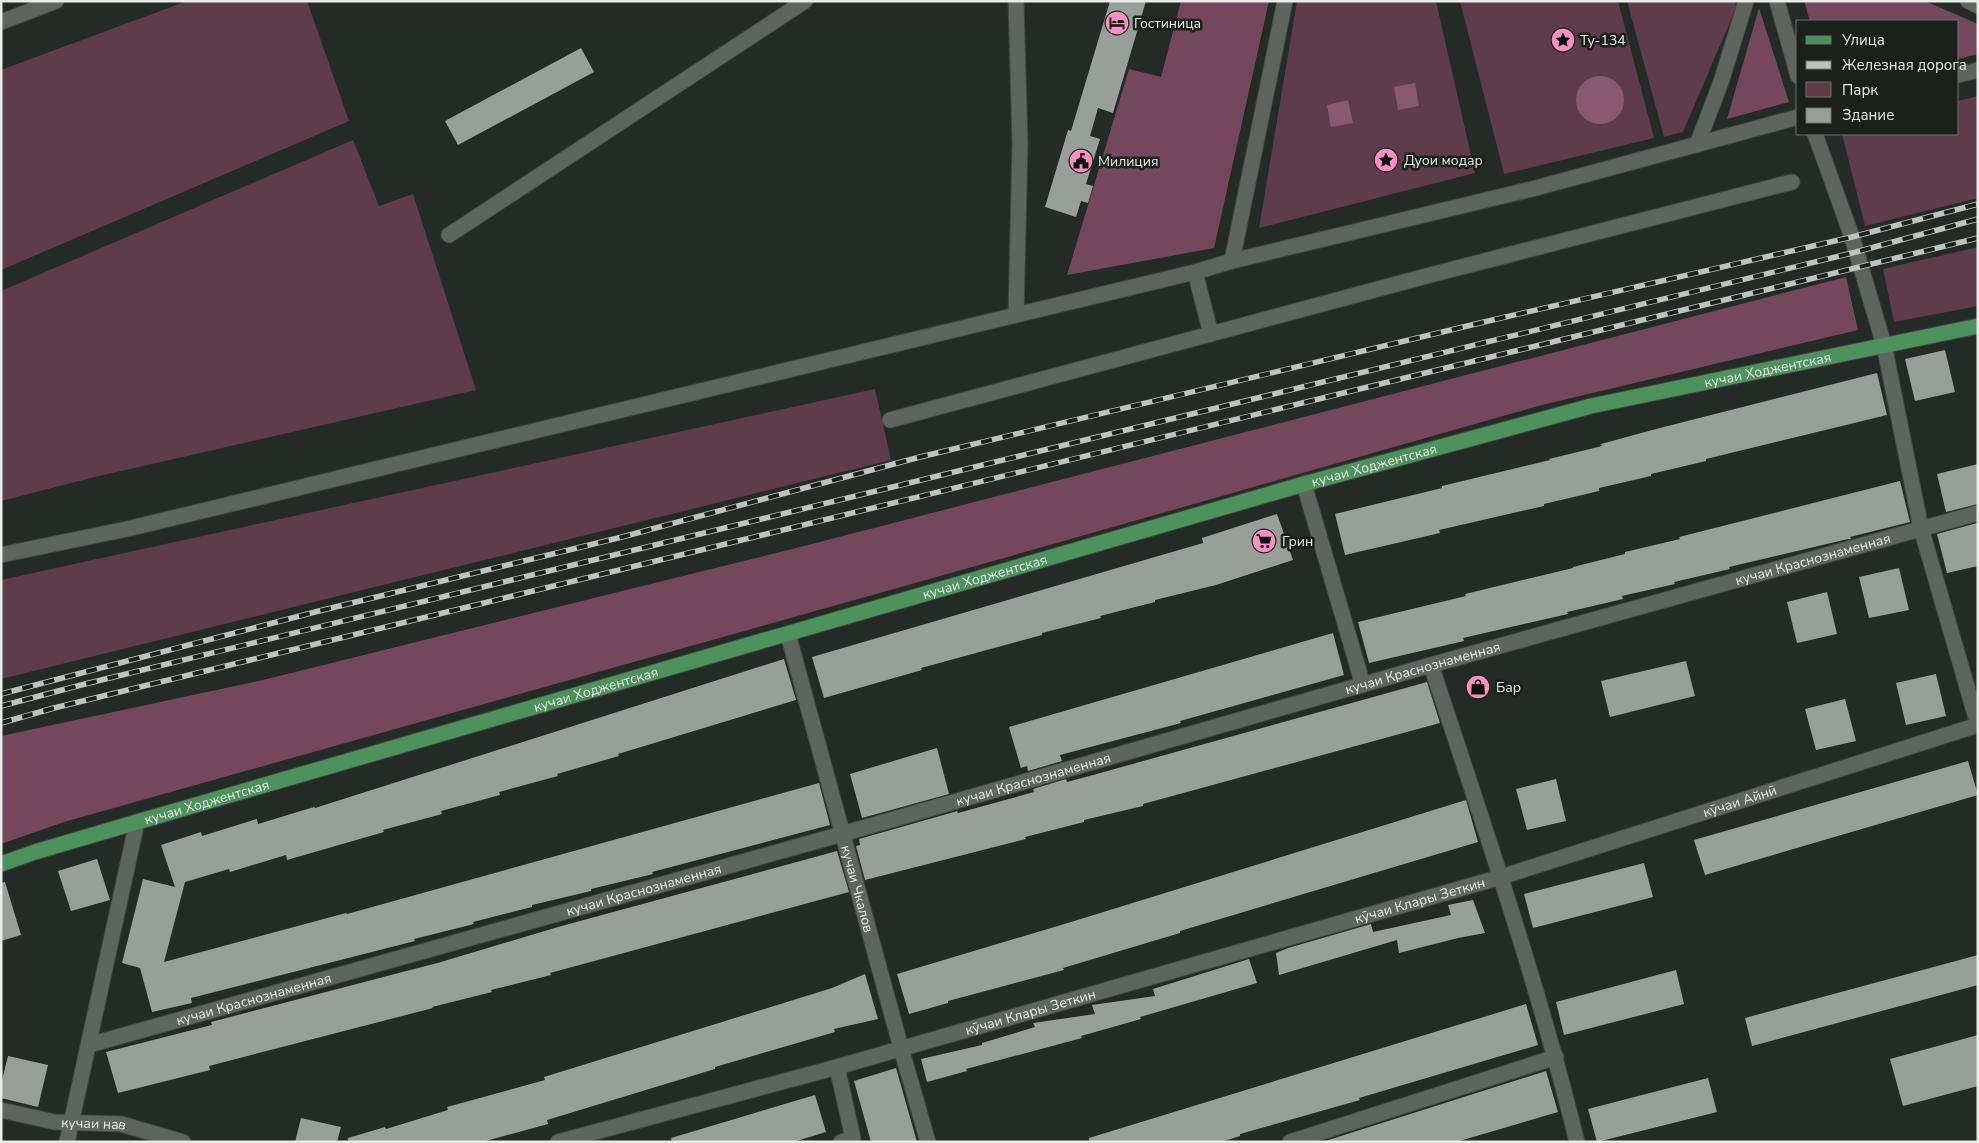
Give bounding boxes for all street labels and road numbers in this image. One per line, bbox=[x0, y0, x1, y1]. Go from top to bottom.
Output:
street label: кучаи Ходжентская bbox=[1702, 347, 1833, 392]
street label: кучаи Ходжентская bbox=[1309, 439, 1439, 491]
street label: кучаи Краснознаменная bbox=[1733, 528, 1893, 590]
street label: кучаи Ходжентская bbox=[920, 549, 1049, 604]
street label: кучаи Краснознаменная bbox=[1343, 637, 1502, 699]
street label: кучаи Ходжентская bbox=[531, 662, 660, 716]
street label: кучаи Краснознаменная bbox=[954, 748, 1113, 810]
street label: кучаи Ходжентская bbox=[142, 775, 271, 829]
street label: кӯчаи Айнӣ bbox=[1700, 780, 1779, 822]
street label: кучаи Чкалов bbox=[837, 843, 879, 935]
street label: кучаи Краснознаменная bbox=[564, 859, 723, 920]
street label: кӯчаи Клары Зеткин bbox=[1352, 873, 1487, 928]
street label: кучаи Краснознаменная bbox=[174, 968, 334, 1030]
street label: кӯчаи Клары Зеткин bbox=[963, 984, 1098, 1039]
street label: кучаи нав bbox=[61, 1113, 129, 1135]

